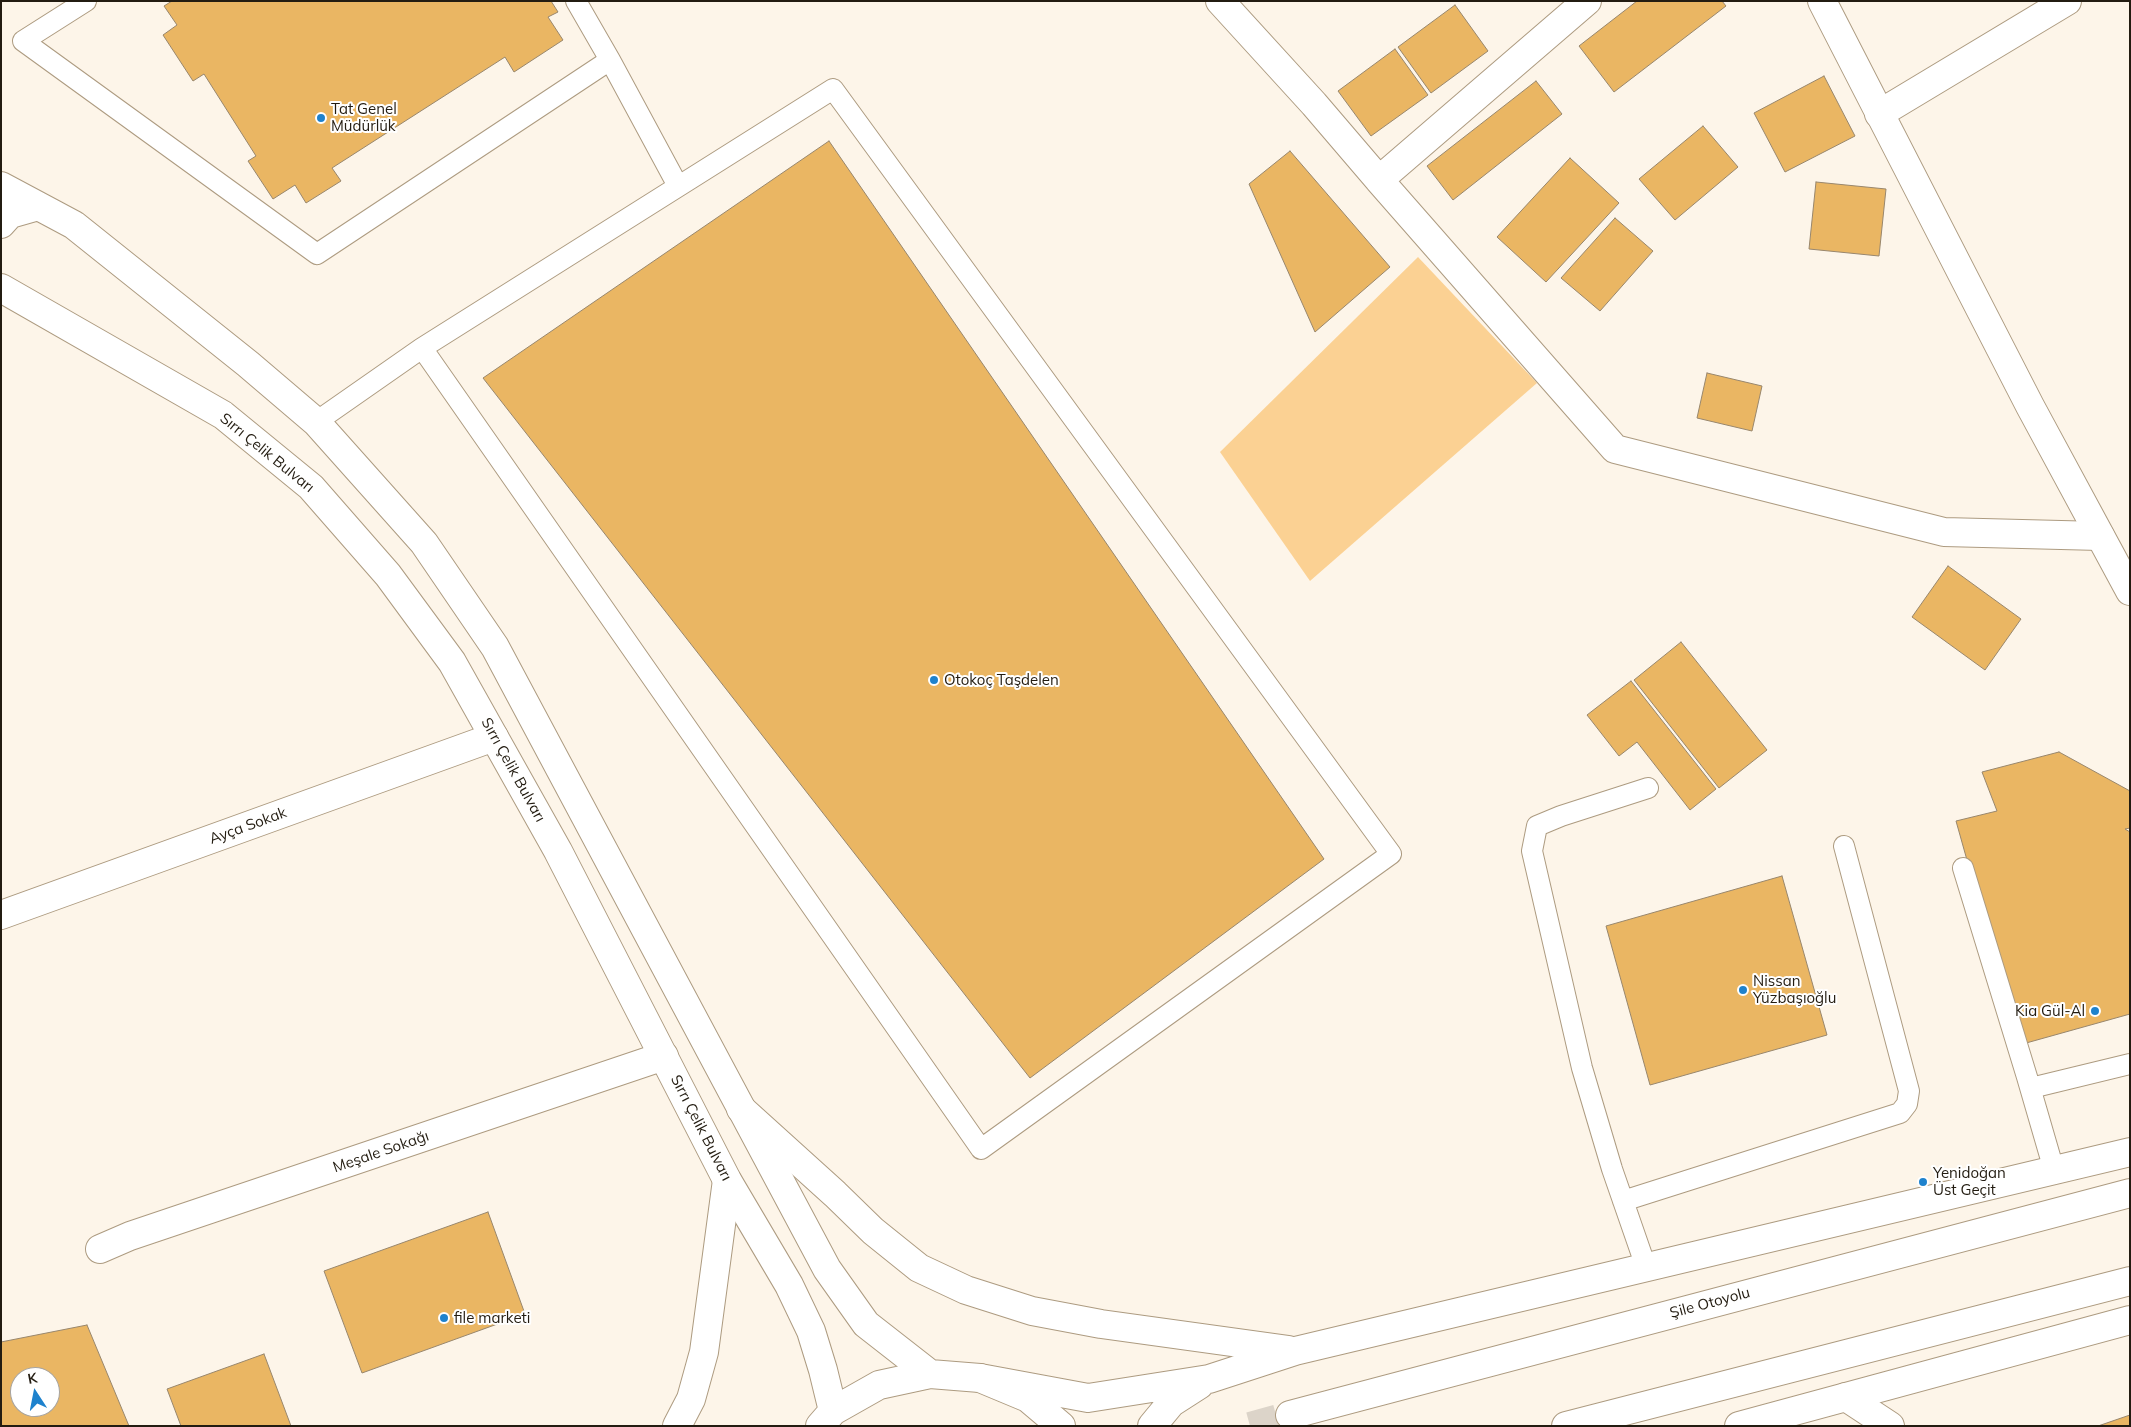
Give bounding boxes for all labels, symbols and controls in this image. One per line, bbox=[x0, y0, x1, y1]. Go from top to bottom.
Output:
place label: Tat Genel Müdürlük bbox=[331, 100, 397, 135]
marker: Tat Genel Müdürlük bbox=[315, 112, 327, 124]
street label: Sırrı Çelik Bulvarı bbox=[216, 409, 318, 497]
place label: Otokoç Taşdelen bbox=[944, 671, 1059, 689]
marker: Otokoç Taşdelen bbox=[928, 674, 940, 686]
street label: Sırrı Çelik Bulvarı bbox=[477, 715, 549, 825]
street label: Ayça Sokak bbox=[207, 804, 289, 848]
place label: Nissan Yüzbaşıoğlu bbox=[1753, 972, 1836, 1007]
marker: Nissan Yüzbaşıoğlu bbox=[1737, 984, 1749, 996]
place label: Kia Gül-Al bbox=[2015, 1002, 2085, 1020]
marker: Kia Gül-Al bbox=[2089, 1005, 2101, 1017]
street label: Sırrı Çelik Bulvarı bbox=[667, 1072, 735, 1184]
street label: Meşale Sokağı bbox=[331, 1127, 431, 1177]
place label: Yenidoğan Üst Geçit bbox=[1933, 1164, 2006, 1199]
marker: Yenidoğan Üst Geçit bbox=[1917, 1176, 1929, 1188]
street label: Şile Otoyolu bbox=[1668, 1284, 1752, 1322]
place label: file marketi bbox=[454, 1309, 530, 1327]
marker: file marketi bbox=[438, 1312, 450, 1324]
north arrow bbox=[10, 1367, 60, 1417]
text: K bbox=[26, 1369, 39, 1388]

